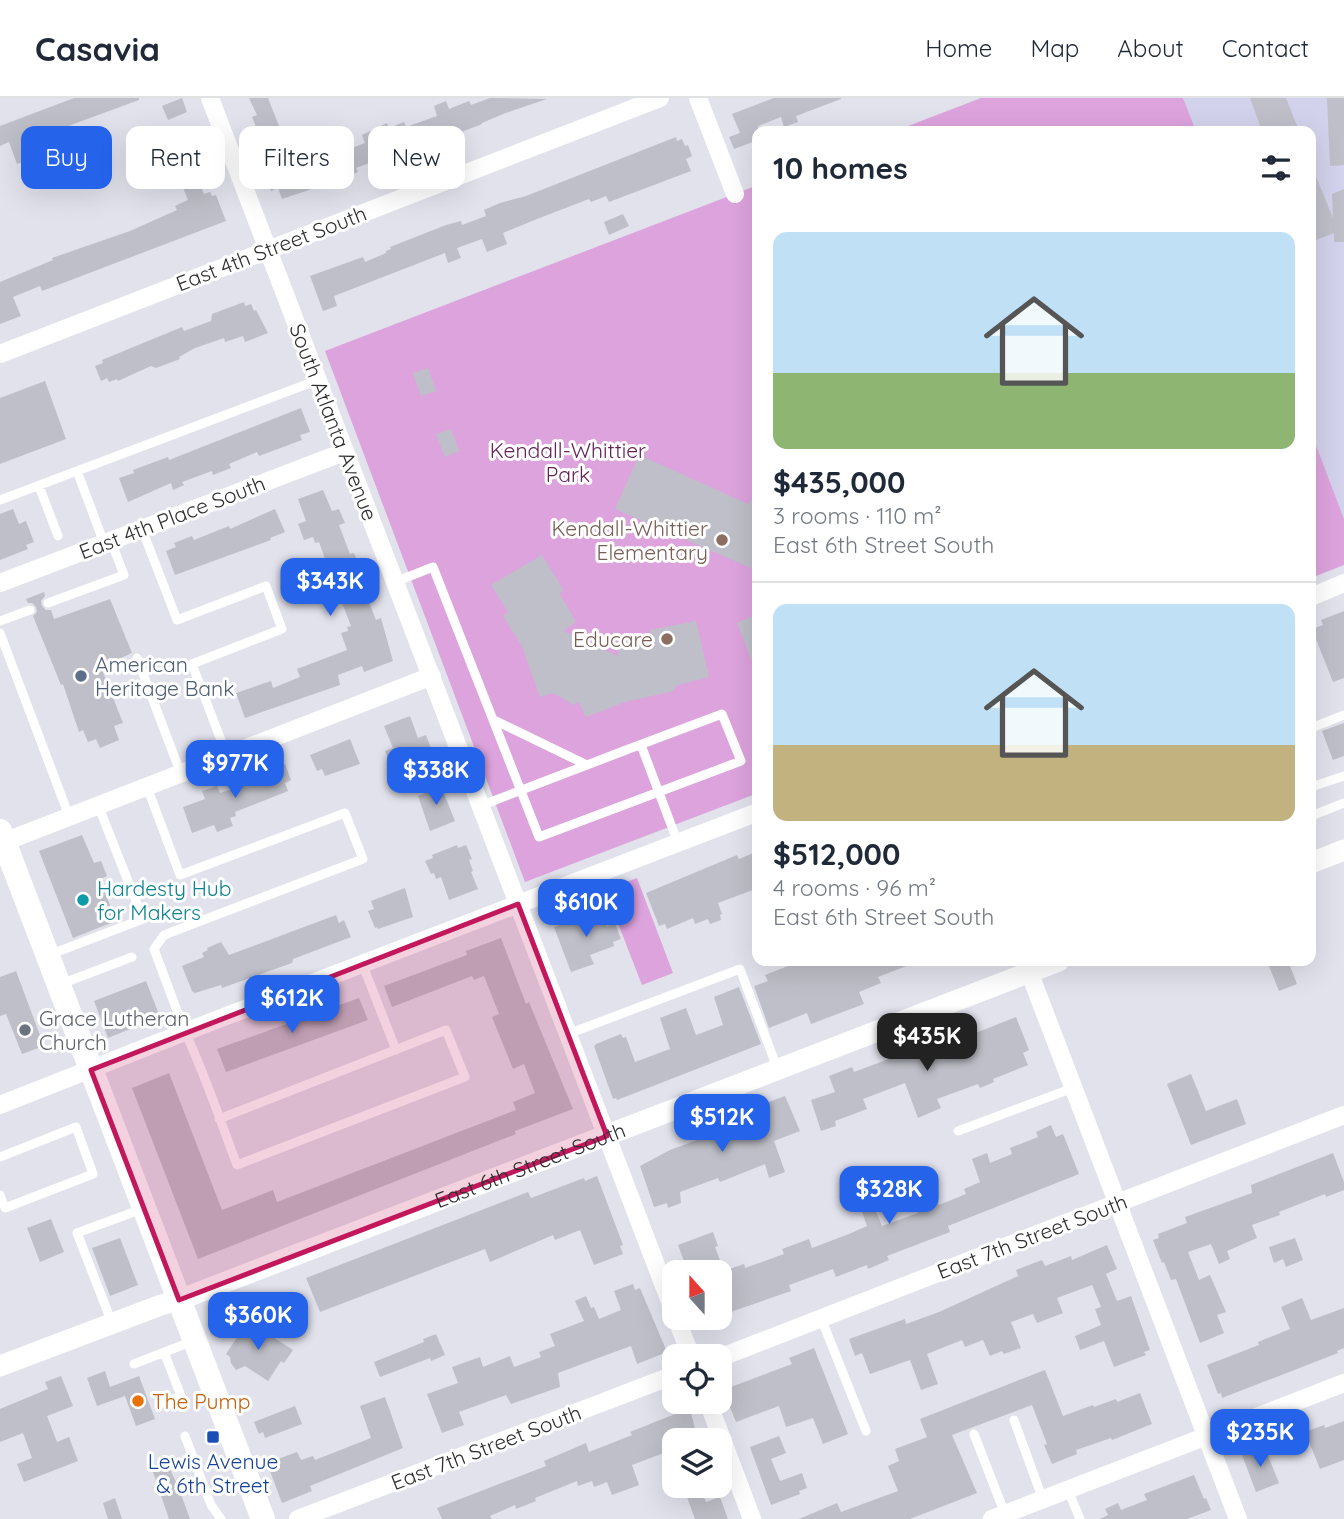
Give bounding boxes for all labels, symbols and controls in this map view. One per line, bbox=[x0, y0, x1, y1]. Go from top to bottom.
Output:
text: Casavia bbox=[35, 28, 160, 69]
text: Home bbox=[925, 33, 992, 63]
text: Map bbox=[1030, 33, 1079, 63]
text: About bbox=[1117, 33, 1184, 63]
text: Contact bbox=[1222, 33, 1309, 63]
chip: Buy bbox=[21, 126, 112, 189]
chip: Rent bbox=[126, 126, 225, 189]
chip: Filters bbox=[239, 126, 354, 189]
chip: New bbox=[368, 126, 465, 189]
text: 10 homes bbox=[773, 149, 908, 187]
icon: filters bbox=[1257, 149, 1295, 187]
street label: East 4th Street South bbox=[172, 200, 370, 296]
icon: home bbox=[971, 278, 1097, 404]
street label: South Atlanta Avenue bbox=[284, 320, 384, 524]
park label: Kendall-Whittier Park bbox=[490, 437, 646, 487]
text: $435,000 bbox=[773, 463, 905, 501]
street label: East 4th Place South bbox=[75, 470, 269, 564]
text: 3 rooms · 110 m² bbox=[773, 501, 942, 530]
place label: Kendall-Whittier Elementary bbox=[552, 515, 708, 565]
text: East 6th Street South bbox=[773, 530, 994, 559]
marker: Kendall-Whittier Elementary bbox=[714, 532, 730, 548]
pin: $343K bbox=[281, 559, 379, 618]
text: $343K bbox=[296, 566, 364, 595]
place label: Educare bbox=[573, 626, 653, 652]
marker: Educare bbox=[659, 631, 675, 647]
icon: home bbox=[971, 650, 1097, 776]
place label: American Heritage Bank bbox=[95, 651, 234, 701]
marker: American Heritage Bank bbox=[73, 668, 89, 684]
pin: $977K bbox=[186, 740, 284, 800]
text: $977K bbox=[202, 748, 268, 777]
pin: $338K bbox=[387, 748, 485, 807]
text: $338K bbox=[403, 755, 469, 784]
text: $512,000 bbox=[773, 835, 900, 873]
text: 4 rooms · 96 m² bbox=[773, 873, 936, 902]
place label: Hardesty Hub for Makers bbox=[97, 875, 231, 925]
pin: $610K bbox=[537, 880, 635, 939]
text: $610K bbox=[554, 887, 618, 916]
marker: Hardesty Hub for Makers bbox=[75, 892, 91, 908]
text: East 6th Street South bbox=[773, 902, 994, 931]
pin: $612K bbox=[243, 976, 341, 1035]
text: $612K bbox=[260, 983, 324, 1012]
place label: Grace Lutheran Church bbox=[39, 1005, 189, 1055]
pin: $435K bbox=[878, 1014, 976, 1073]
text: $435K bbox=[893, 1021, 961, 1050]
marker: Grace Lutheran Church bbox=[17, 1022, 33, 1038]
pin: $512K bbox=[673, 1094, 771, 1154]
text: $512K bbox=[690, 1102, 754, 1131]
street label: East 6th Street South bbox=[431, 1116, 629, 1213]
pin: $328K bbox=[840, 1166, 938, 1226]
text: $328K bbox=[856, 1174, 922, 1203]
street label: East 7th Street South bbox=[933, 1188, 1131, 1284]
north arrow bbox=[662, 1260, 732, 1330]
map controls bbox=[662, 1260, 732, 1498]
pin: $360K bbox=[209, 1292, 307, 1352]
text: $360K bbox=[224, 1300, 292, 1329]
button: locate bbox=[662, 1344, 732, 1414]
place label: The Pump bbox=[152, 1388, 250, 1414]
marker: The Pump bbox=[130, 1393, 146, 1409]
street label: East 7th Street South bbox=[387, 1399, 585, 1495]
pin: $235K bbox=[1211, 1410, 1309, 1469]
text: $235K bbox=[1226, 1417, 1294, 1446]
button: layers bbox=[662, 1428, 732, 1498]
marker: Lewis Avenue & 6th Street bbox=[205, 1429, 221, 1445]
place label: Lewis Avenue & 6th Street bbox=[148, 1448, 278, 1498]

